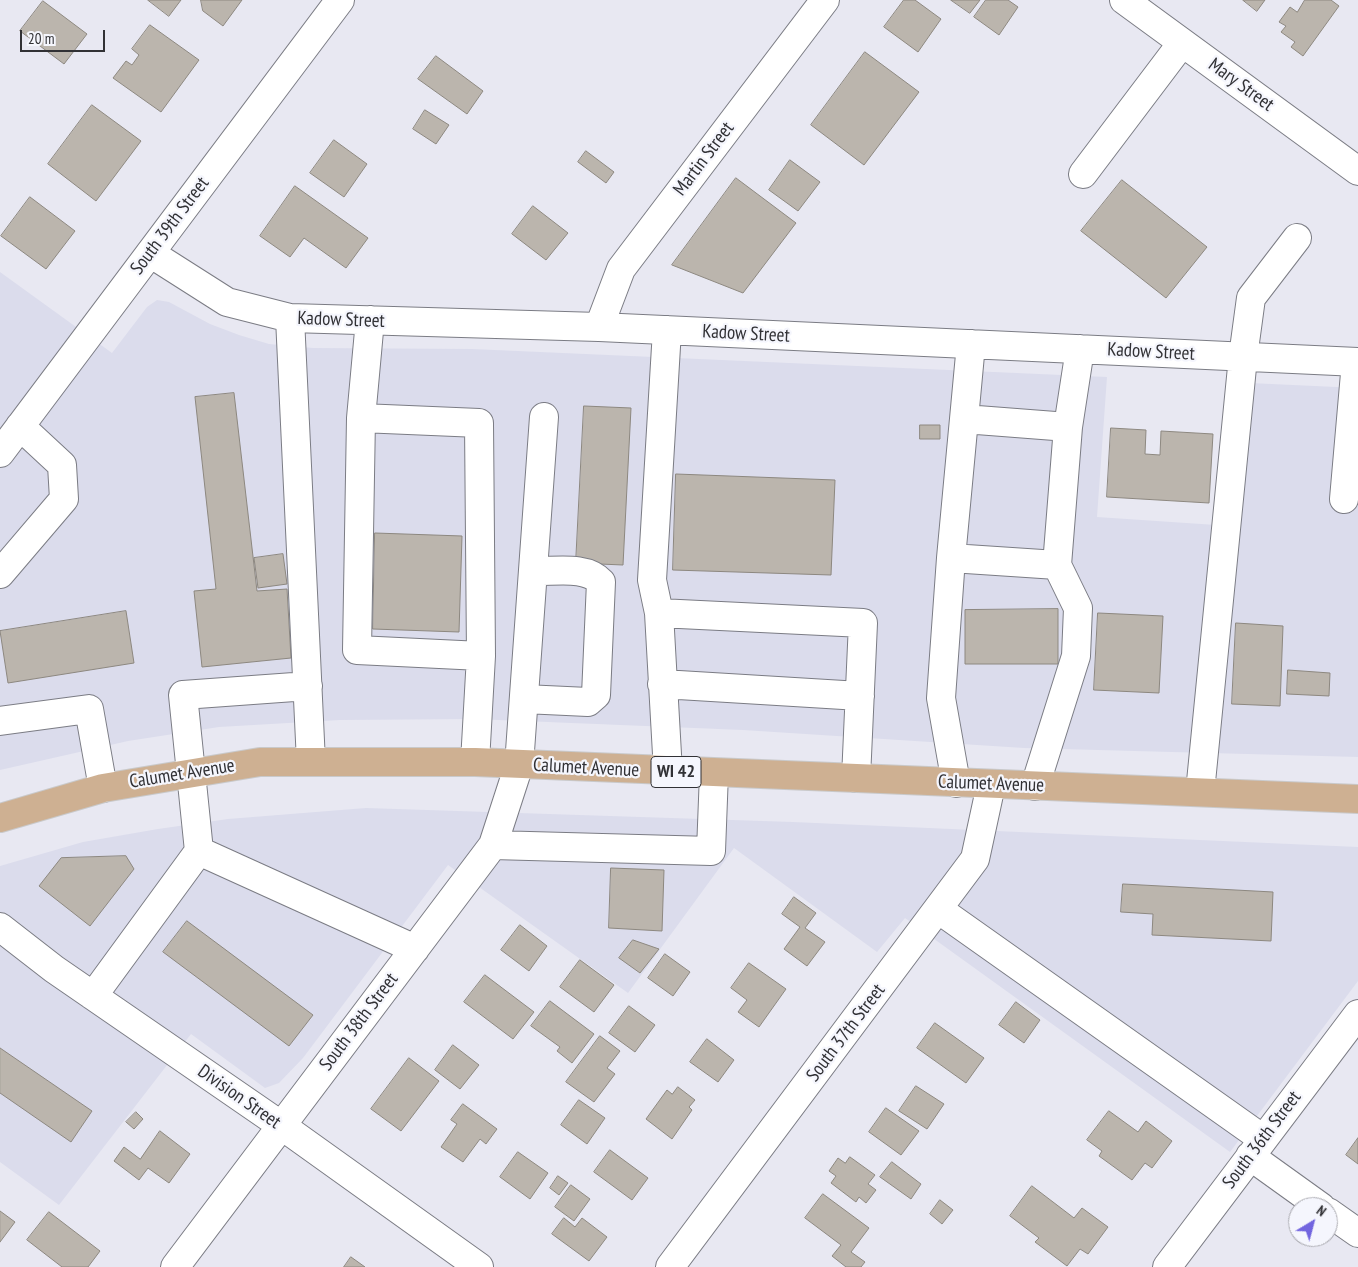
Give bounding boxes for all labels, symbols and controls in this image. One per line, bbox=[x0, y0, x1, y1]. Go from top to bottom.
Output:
scale bar bbox=[22, 20, 108, 52]
text: 20 m bbox=[28, 29, 54, 48]
street label: Mary Street bbox=[1204, 54, 1278, 116]
street label: Martin Street bbox=[669, 118, 739, 200]
street label: South 39th Street bbox=[126, 173, 214, 279]
street label: Kadow Street bbox=[297, 307, 385, 333]
street label: Kadow Street bbox=[702, 320, 790, 348]
street label: Kadow Street bbox=[1107, 338, 1195, 366]
street label: Calumet Avenue bbox=[128, 754, 236, 794]
street label: Calumet Avenue bbox=[532, 754, 640, 782]
road number: WI 42 bbox=[651, 756, 701, 788]
street label: Calumet Avenue bbox=[938, 771, 1044, 797]
street label: South 38th Street bbox=[315, 969, 403, 1075]
street label: South 37th Street bbox=[802, 980, 890, 1086]
street label: Division Street bbox=[193, 1060, 285, 1134]
street label: South 36th Street bbox=[1218, 1087, 1306, 1193]
north arrow bbox=[1288, 1197, 1338, 1247]
text: N bbox=[1313, 1201, 1330, 1220]

